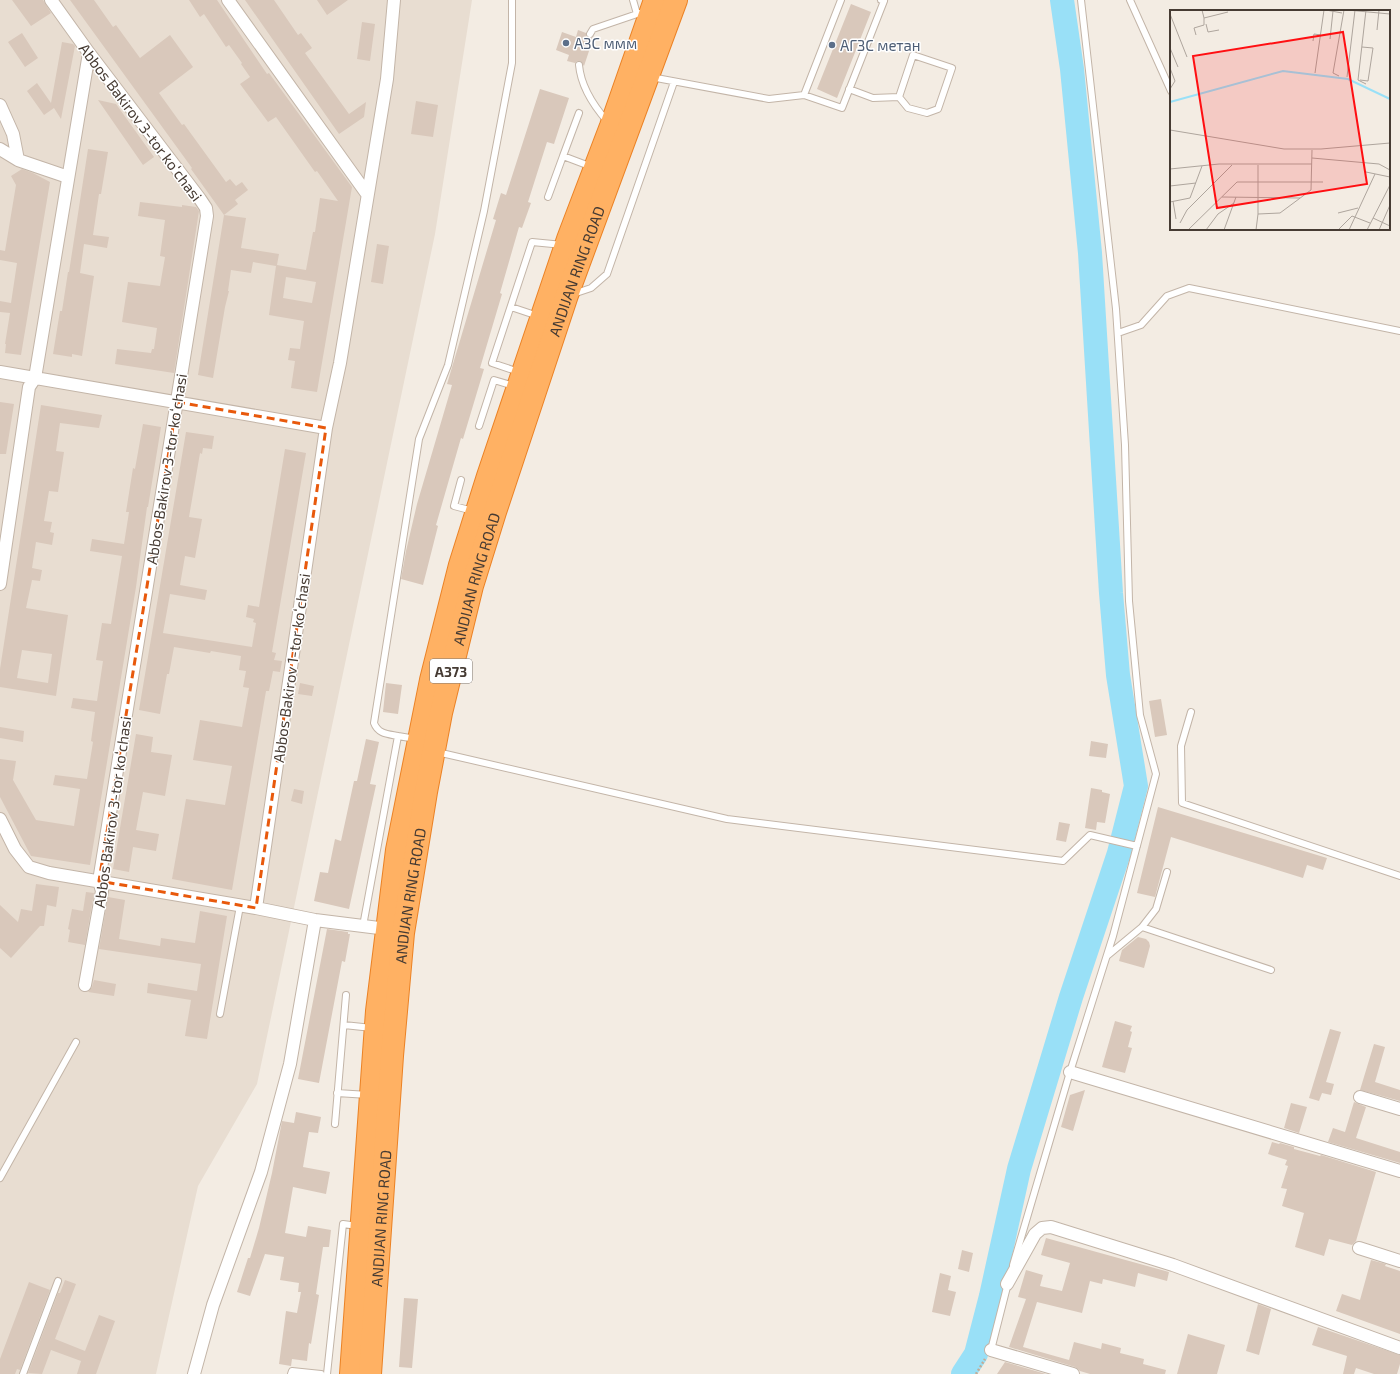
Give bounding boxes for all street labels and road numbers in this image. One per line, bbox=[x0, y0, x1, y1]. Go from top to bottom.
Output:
street label: Abbos Bakirov 3-tor koʻchasi bbox=[76, 39, 206, 205]
street label: ANDIJAN RING ROAD bbox=[545, 203, 608, 339]
street label: Abbos Bakirov 3-tor koʻchasi bbox=[142, 372, 190, 566]
street label: ANDIJAN RING ROAD bbox=[449, 510, 503, 647]
street label: Abbos Bakirov 1-tor koʻchasi bbox=[269, 572, 313, 764]
road number: A373 bbox=[430, 659, 472, 683]
street label: Abbos Bakirov 3-tor koʻchasi bbox=[90, 715, 134, 909]
street label: ANDIJAN RING ROAD bbox=[391, 826, 429, 965]
street label: ANDIJAN RING ROAD bbox=[367, 1149, 394, 1288]

